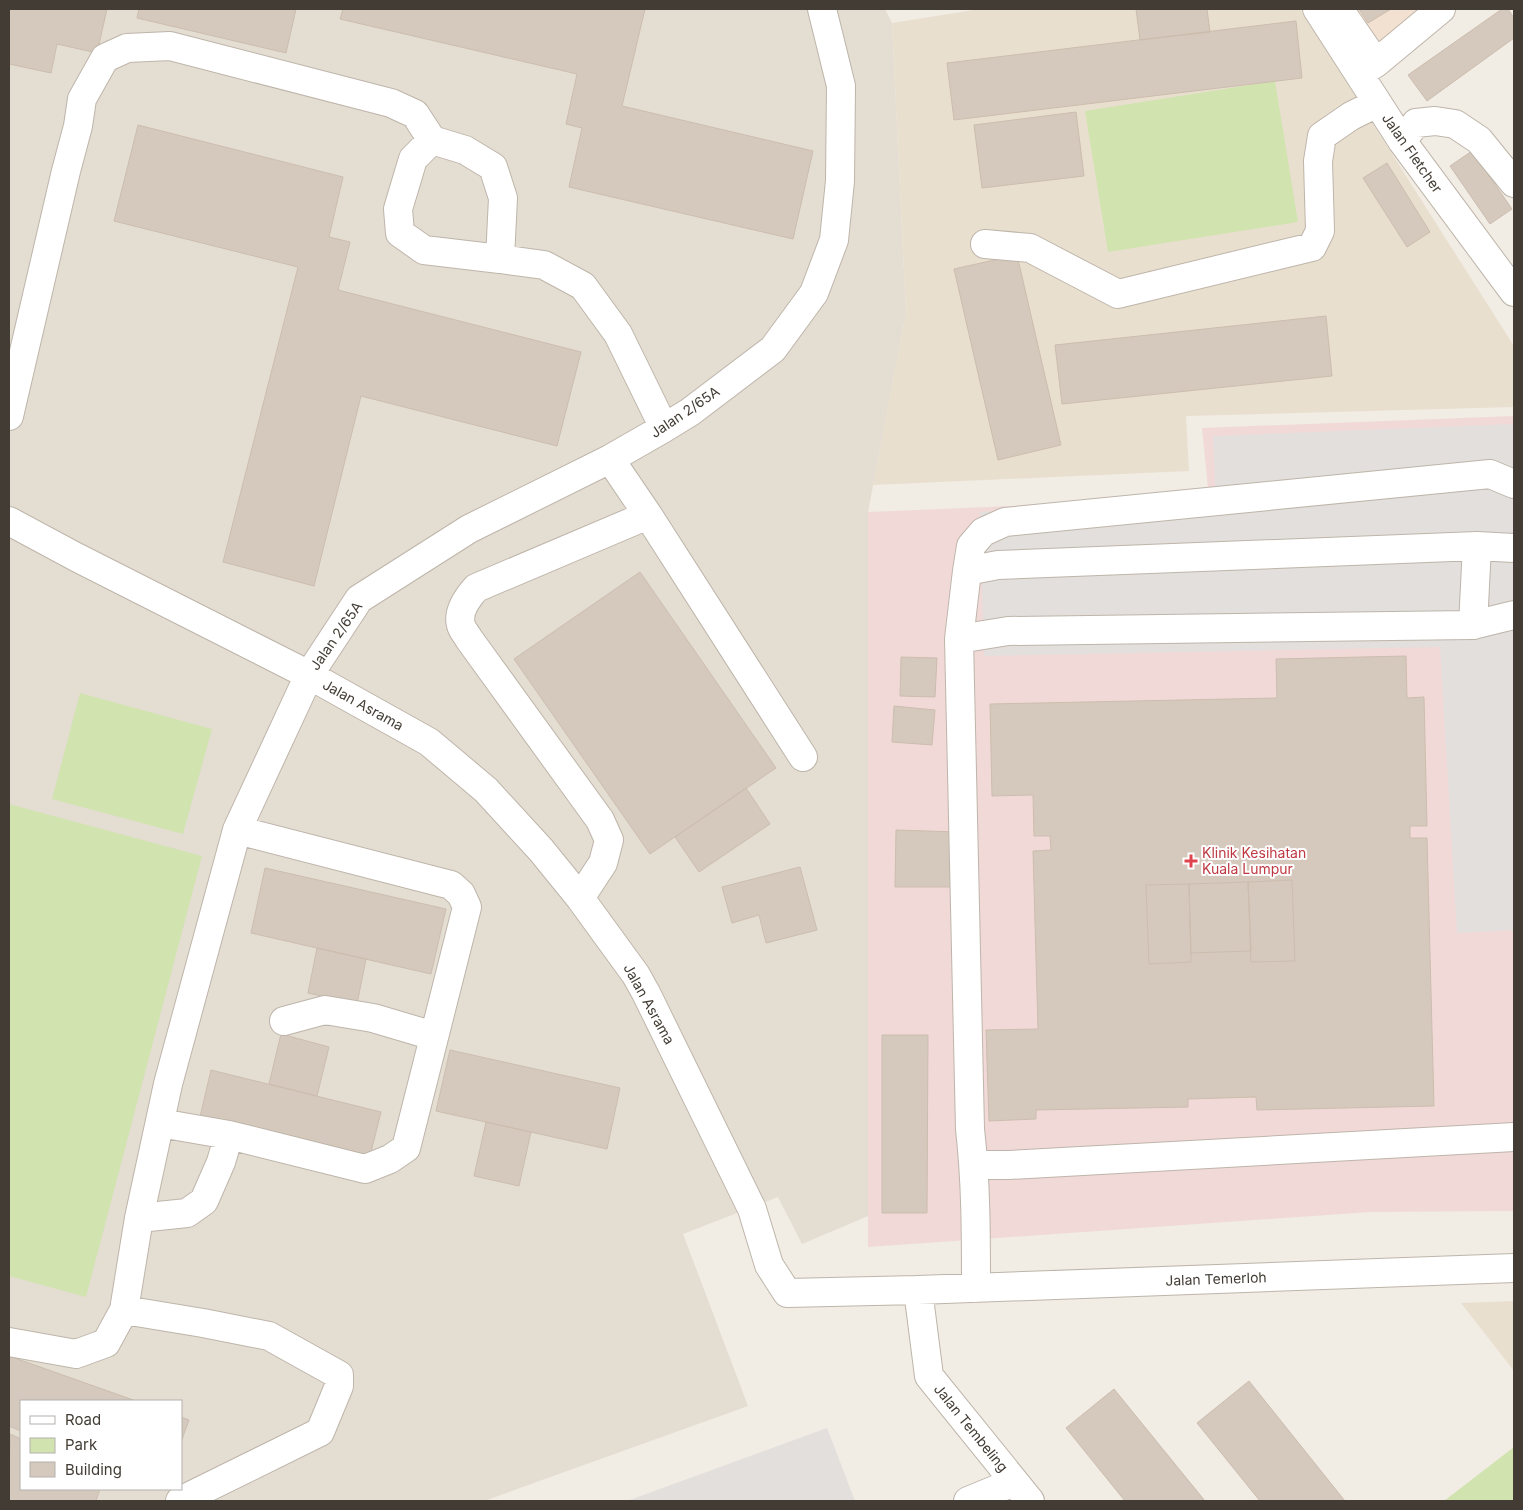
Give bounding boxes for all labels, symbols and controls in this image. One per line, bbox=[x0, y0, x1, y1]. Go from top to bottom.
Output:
street label: Jalan Fletcher bbox=[1379, 110, 1446, 196]
street label: Jalan 2/65A bbox=[647, 382, 723, 441]
street label: Jalan 2/65A bbox=[306, 598, 366, 673]
street label: Jalan Asrama bbox=[320, 675, 407, 734]
place label: Klinik Kesihatan Kuala Lumpur bbox=[1202, 844, 1306, 877]
marker: Klinik Kesihatan Kuala Lumpur bbox=[1184, 854, 1198, 868]
street label: Jalan Asrama bbox=[620, 960, 679, 1047]
street label: Jalan Temerloh bbox=[1165, 1268, 1267, 1289]
street label: Jalan Tembeling bbox=[931, 1380, 1012, 1475]
legend bbox=[20, 1400, 182, 1490]
text: Road bbox=[65, 1410, 101, 1429]
text: Park bbox=[65, 1435, 98, 1454]
text: Building bbox=[65, 1460, 122, 1479]

